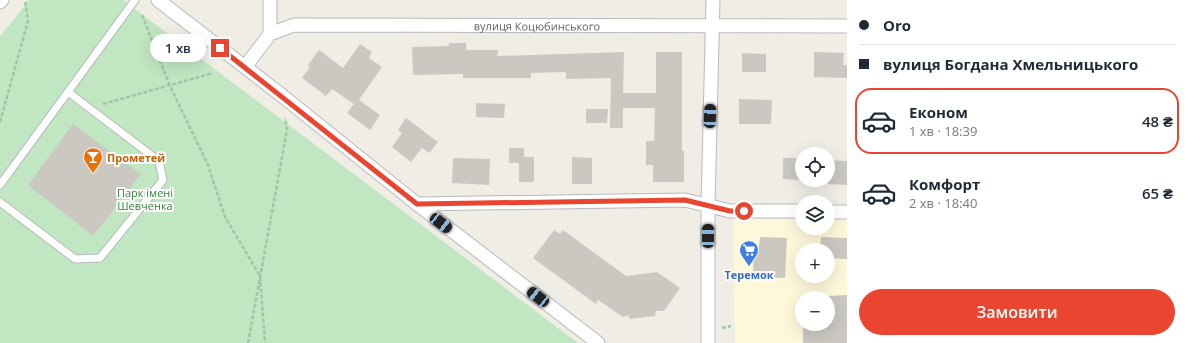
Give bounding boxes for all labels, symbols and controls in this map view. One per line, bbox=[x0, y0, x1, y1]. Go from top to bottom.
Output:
text: Oro bbox=[883, 15, 911, 35]
street label: вулиця Коцюбинського bbox=[474, 18, 601, 33]
callout: 1 хв bbox=[150, 34, 206, 62]
text: 1 хв bbox=[165, 39, 191, 57]
route end bbox=[211, 39, 229, 57]
text: вулиця Богдана Хмельницького bbox=[883, 54, 1138, 74]
text: Економ bbox=[909, 102, 968, 122]
icon: car bbox=[861, 103, 897, 139]
car bbox=[704, 104, 716, 128]
text: 48 ₴ bbox=[1142, 111, 1173, 131]
text: 1 хв · 18:39 bbox=[909, 122, 977, 140]
bar icon: Прометей bbox=[82, 146, 104, 174]
map controls bbox=[795, 147, 835, 331]
button: locate bbox=[795, 147, 835, 187]
place label: Прометей bbox=[107, 150, 165, 165]
text: Комфорт bbox=[909, 174, 980, 194]
icon: car bbox=[861, 175, 897, 211]
text: 65 ₴ bbox=[1142, 183, 1173, 203]
park label: Парк імені Шевченка bbox=[117, 185, 173, 213]
text: 2 хв · 18:40 bbox=[909, 194, 977, 212]
button: layers bbox=[795, 195, 835, 235]
route start bbox=[735, 202, 753, 220]
car bbox=[428, 211, 454, 235]
car bbox=[702, 224, 714, 248]
supermarket icon: Теремок bbox=[738, 239, 760, 267]
button: + bbox=[795, 243, 835, 283]
place label: Теремок bbox=[724, 267, 774, 282]
car bbox=[525, 285, 551, 309]
button: Замовити bbox=[859, 289, 1175, 335]
button: − bbox=[795, 291, 835, 331]

